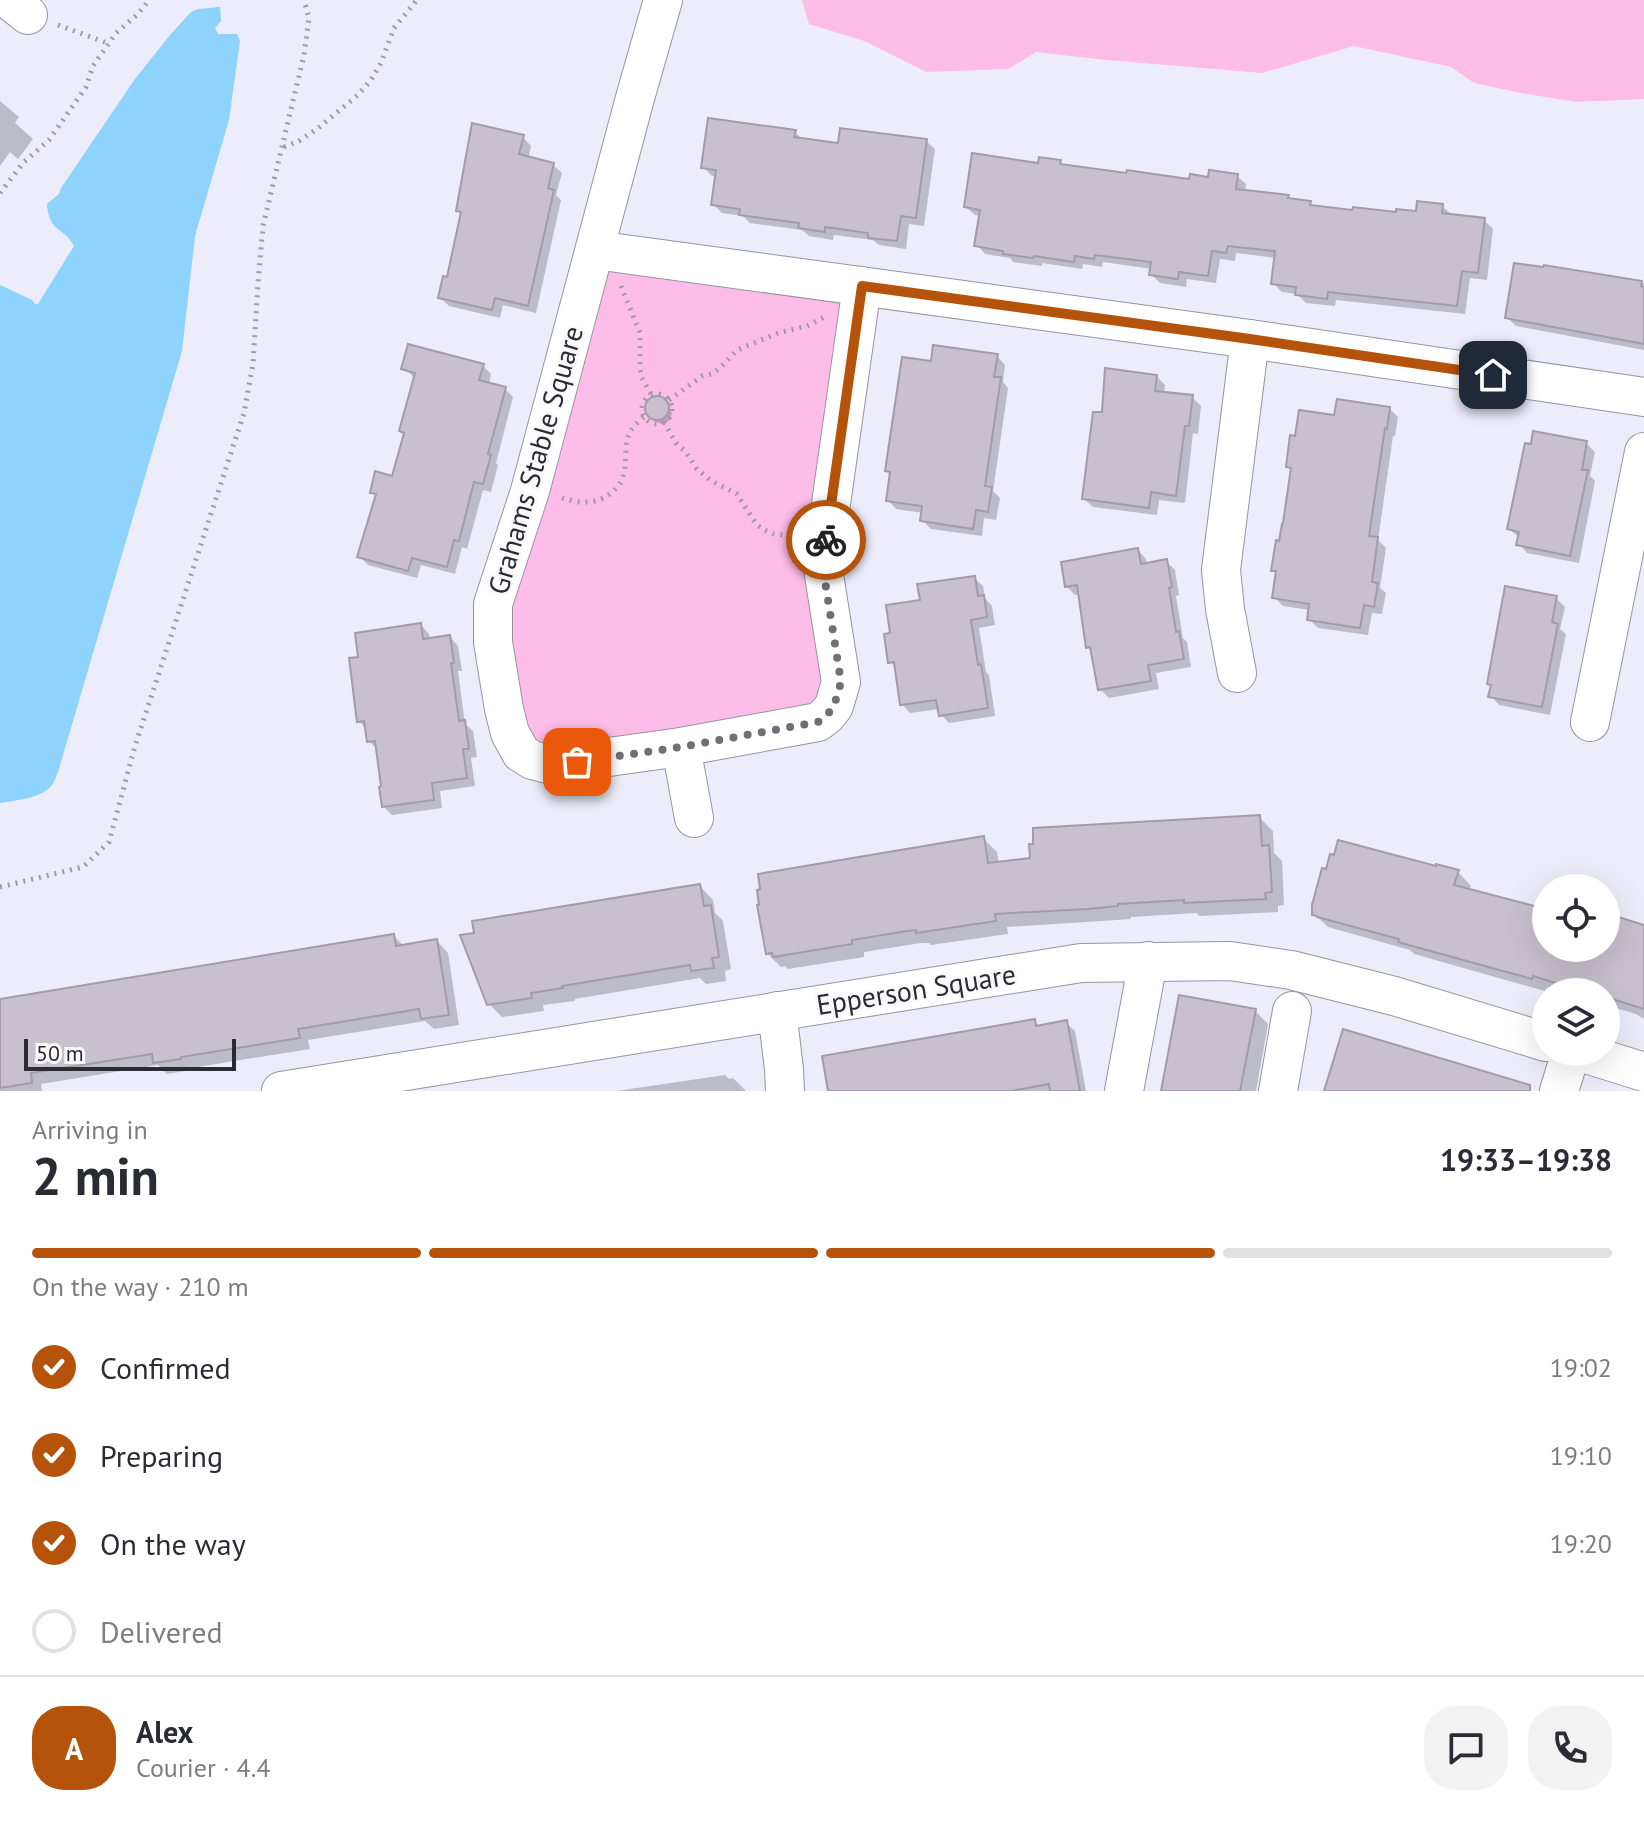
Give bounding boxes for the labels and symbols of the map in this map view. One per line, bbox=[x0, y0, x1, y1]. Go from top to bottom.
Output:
street label: Grahams Stable Square bbox=[479, 321, 591, 599]
pin bbox=[1459, 341, 1527, 409]
courier bbox=[786, 500, 866, 580]
pin bbox=[543, 728, 611, 796]
street label: Epperson Square bbox=[814, 955, 1018, 1023]
scale bar bbox=[24, 1035, 236, 1071]

